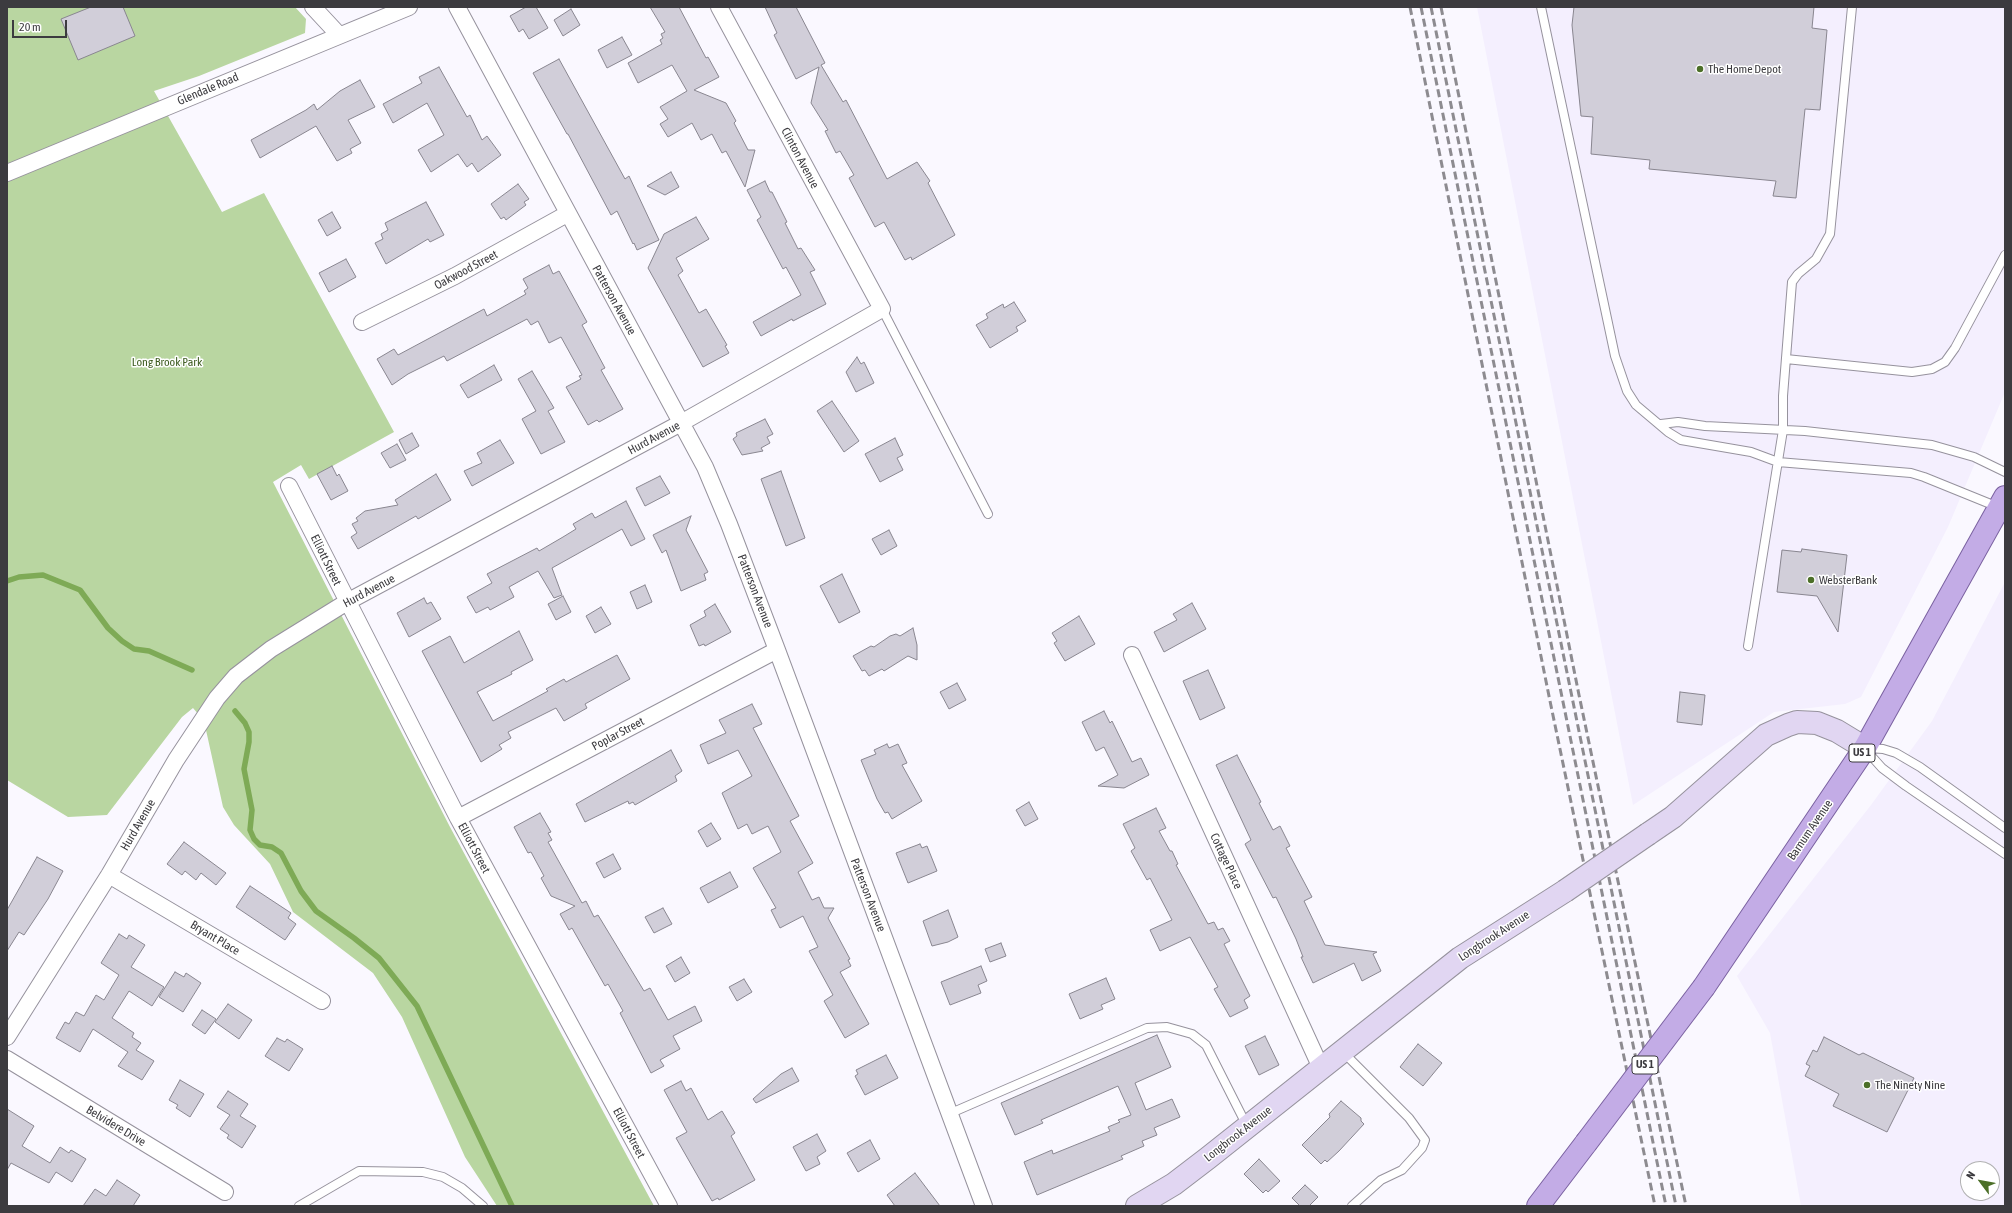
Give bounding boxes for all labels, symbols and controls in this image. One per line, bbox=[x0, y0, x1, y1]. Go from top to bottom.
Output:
scale bar bbox=[14, 12, 69, 38]
text: 20 m bbox=[19, 20, 41, 34]
place label: The Home Depot bbox=[1708, 62, 1781, 76]
marker: The Home Depot bbox=[1695, 64, 1705, 74]
street label: Glendale Road bbox=[175, 70, 241, 108]
street label: Clinton Avenue bbox=[778, 125, 822, 191]
street label: Oakwood Street bbox=[432, 247, 500, 293]
street label: Patterson Avenue bbox=[589, 263, 639, 337]
park label: Long Brook Park bbox=[132, 355, 202, 369]
street label: Hurd Avenue bbox=[626, 418, 682, 458]
street label: Elliott Street bbox=[308, 532, 344, 588]
street label: Patterson Avenue bbox=[734, 552, 776, 630]
street label: Hurd Avenue bbox=[341, 571, 397, 611]
place label: WebsterBank bbox=[1819, 573, 1877, 587]
marker: WebsterBank bbox=[1806, 575, 1816, 585]
street label: Poplar Street bbox=[589, 714, 647, 754]
road number: US 1 bbox=[1849, 744, 1875, 762]
street label: Hurd Avenue bbox=[118, 797, 158, 853]
street label: Barnum Avenue bbox=[1784, 797, 1836, 863]
street label: Elliott Street bbox=[455, 820, 493, 876]
street label: Cottage Place bbox=[1207, 831, 1245, 891]
street label: Patterson Avenue bbox=[847, 856, 889, 934]
street label: Longbrook Avenue bbox=[1456, 908, 1532, 964]
street label: Bryant Place bbox=[188, 918, 242, 958]
road number: US 1 bbox=[1632, 1056, 1658, 1074]
place label: The Ninety Nine bbox=[1875, 1078, 1945, 1092]
marker: The Ninety Nine bbox=[1862, 1080, 1872, 1090]
street label: Belvidere Drive bbox=[84, 1103, 148, 1149]
street label: Longbrook Avenue bbox=[1201, 1103, 1275, 1165]
street label: Elliott Street bbox=[610, 1105, 648, 1161]
north arrow bbox=[1960, 1161, 2000, 1201]
text: N bbox=[1964, 1169, 1977, 1181]

